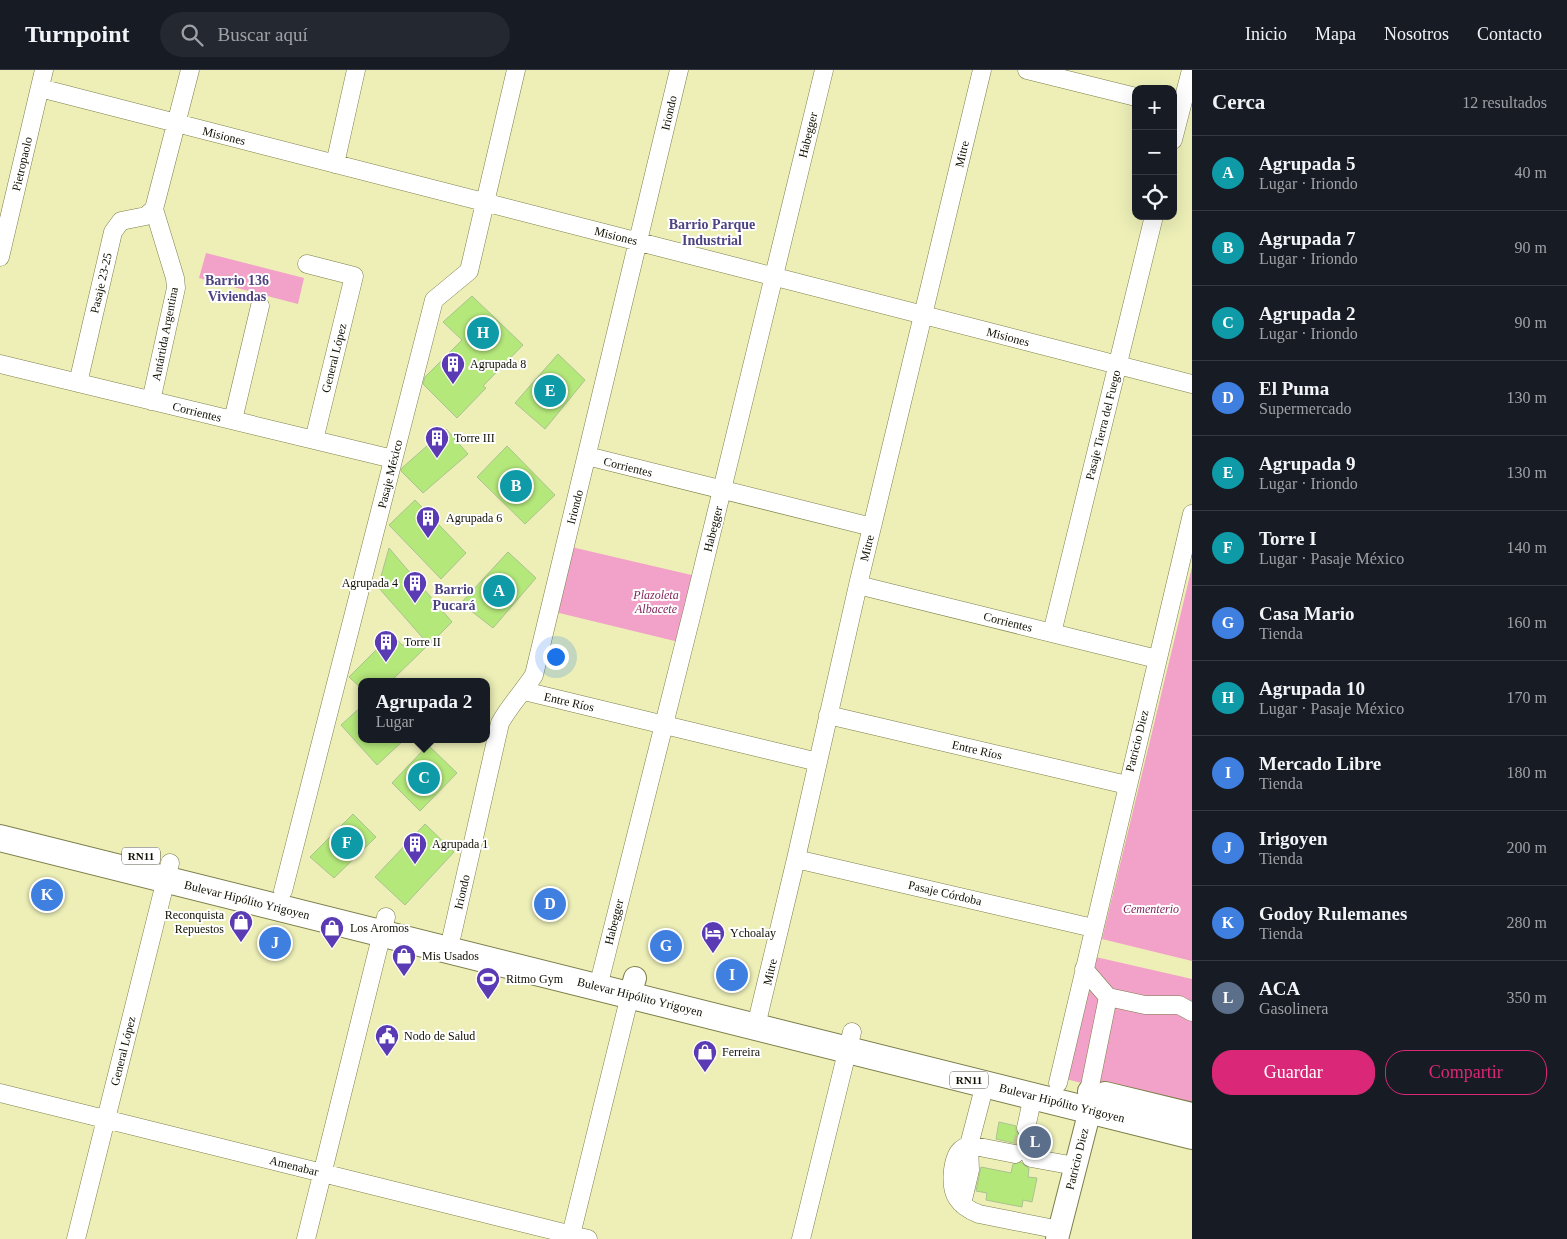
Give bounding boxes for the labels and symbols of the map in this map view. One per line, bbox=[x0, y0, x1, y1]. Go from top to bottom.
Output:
street label: Iriondo bbox=[658, 94, 680, 132]
street label: Habegger bbox=[796, 111, 820, 159]
street label: Misiones bbox=[201, 124, 247, 148]
street label: Pietropaolo bbox=[9, 135, 35, 193]
street label: Mitre bbox=[952, 139, 972, 169]
district label: Barrio Parque Industrial bbox=[669, 217, 755, 248]
street label: Misiones bbox=[593, 224, 639, 248]
street label: Pasaje 23-25 bbox=[87, 251, 115, 315]
district label: Barrio 136 Viviendas bbox=[205, 273, 269, 304]
street label: Antártida Argentina bbox=[149, 285, 181, 382]
pin: H bbox=[467, 314, 499, 352]
street label: General López bbox=[319, 322, 349, 394]
street label: Misiones bbox=[985, 325, 1031, 350]
building icon: Agrupada 8 bbox=[440, 351, 466, 385]
place label: Agrupada 8 bbox=[470, 357, 526, 371]
street label: Pasaje Tierra del Fuego bbox=[1083, 368, 1123, 482]
pin: E bbox=[534, 372, 566, 410]
street label: Corrientes bbox=[171, 399, 223, 425]
building icon: Torre III bbox=[424, 425, 450, 459]
place label: Torre III bbox=[454, 431, 495, 445]
street label: Pasaje México bbox=[375, 438, 405, 510]
street label: Corrientes bbox=[602, 454, 654, 480]
pin: B bbox=[500, 467, 532, 505]
street label: Iriondo bbox=[564, 488, 586, 526]
building icon: Agrupada 6 bbox=[415, 505, 441, 539]
street label: Habegger bbox=[701, 505, 725, 553]
place label: Agrupada 6 bbox=[446, 511, 502, 525]
street label: Mitre bbox=[857, 533, 877, 563]
building icon: Agrupada 4 bbox=[402, 570, 428, 604]
pin: A bbox=[483, 572, 515, 610]
place label: Agrupada 4 bbox=[342, 576, 398, 590]
district label: Barrio Pucará bbox=[433, 582, 475, 613]
park label: Plazoleta Albacete bbox=[632, 588, 679, 616]
street label: Corrientes bbox=[982, 609, 1034, 635]
building icon: Torre II bbox=[373, 629, 399, 663]
place label: Torre II bbox=[404, 635, 441, 649]
your location bbox=[543, 644, 569, 670]
street label: Entre Ríos bbox=[543, 689, 596, 715]
street label: Patricio Diez bbox=[1123, 709, 1151, 773]
street label: Entre Ríos bbox=[951, 737, 1004, 763]
pin: C bbox=[408, 759, 440, 797]
pin: F bbox=[331, 824, 363, 862]
building icon: Agrupada 1 bbox=[402, 831, 428, 865]
place label: Agrupada 1 bbox=[432, 837, 488, 851]
road number: RN11 bbox=[122, 848, 160, 864]
street label: Iriondo bbox=[451, 873, 473, 911]
pin: K bbox=[31, 876, 63, 914]
street label: Bulevar Hipólito Yrigoyen bbox=[183, 878, 311, 922]
street label: Pasaje Córdoba bbox=[907, 878, 984, 908]
pin: D bbox=[534, 885, 566, 923]
street label: Habegger bbox=[602, 898, 626, 946]
park label: Cementerio bbox=[1123, 902, 1179, 916]
place label: Reconquista Repuestos bbox=[165, 908, 225, 936]
shop icon: Reconquista Repuestos bbox=[228, 909, 254, 943]
shop icon: Los Aromos bbox=[319, 915, 345, 949]
hotel icon: Ychoalay bbox=[700, 920, 726, 954]
place label: Los Aromos bbox=[350, 921, 409, 935]
pin: J bbox=[259, 924, 291, 962]
place label: Ychoalay bbox=[730, 926, 776, 940]
pin: G bbox=[650, 927, 682, 965]
shop icon: Mis Usados bbox=[391, 943, 417, 977]
place label: Mis Usados bbox=[422, 949, 479, 963]
pin: I bbox=[716, 956, 748, 994]
street label: Mitre bbox=[760, 957, 780, 987]
sports icon: Ritmo Gym bbox=[475, 966, 501, 1000]
place label: Ritmo Gym bbox=[506, 972, 564, 986]
street label: Bulevar Hipólito Yrigoyen bbox=[576, 975, 704, 1019]
street label: General López bbox=[108, 1015, 138, 1087]
public building icon: Nodo de Salud bbox=[374, 1023, 400, 1057]
place label: Nodo de Salud bbox=[404, 1029, 475, 1043]
shop icon: Ferreira bbox=[692, 1039, 718, 1073]
place label: Ferreira bbox=[722, 1045, 761, 1059]
road number: RN11 bbox=[950, 1072, 988, 1088]
street label: Bulevar Hipólito Yrigoyen bbox=[998, 1081, 1126, 1125]
pin: L bbox=[1019, 1123, 1051, 1161]
street label: Patricio Diez bbox=[1063, 1127, 1091, 1191]
street label: Amenabar bbox=[268, 1153, 320, 1179]

